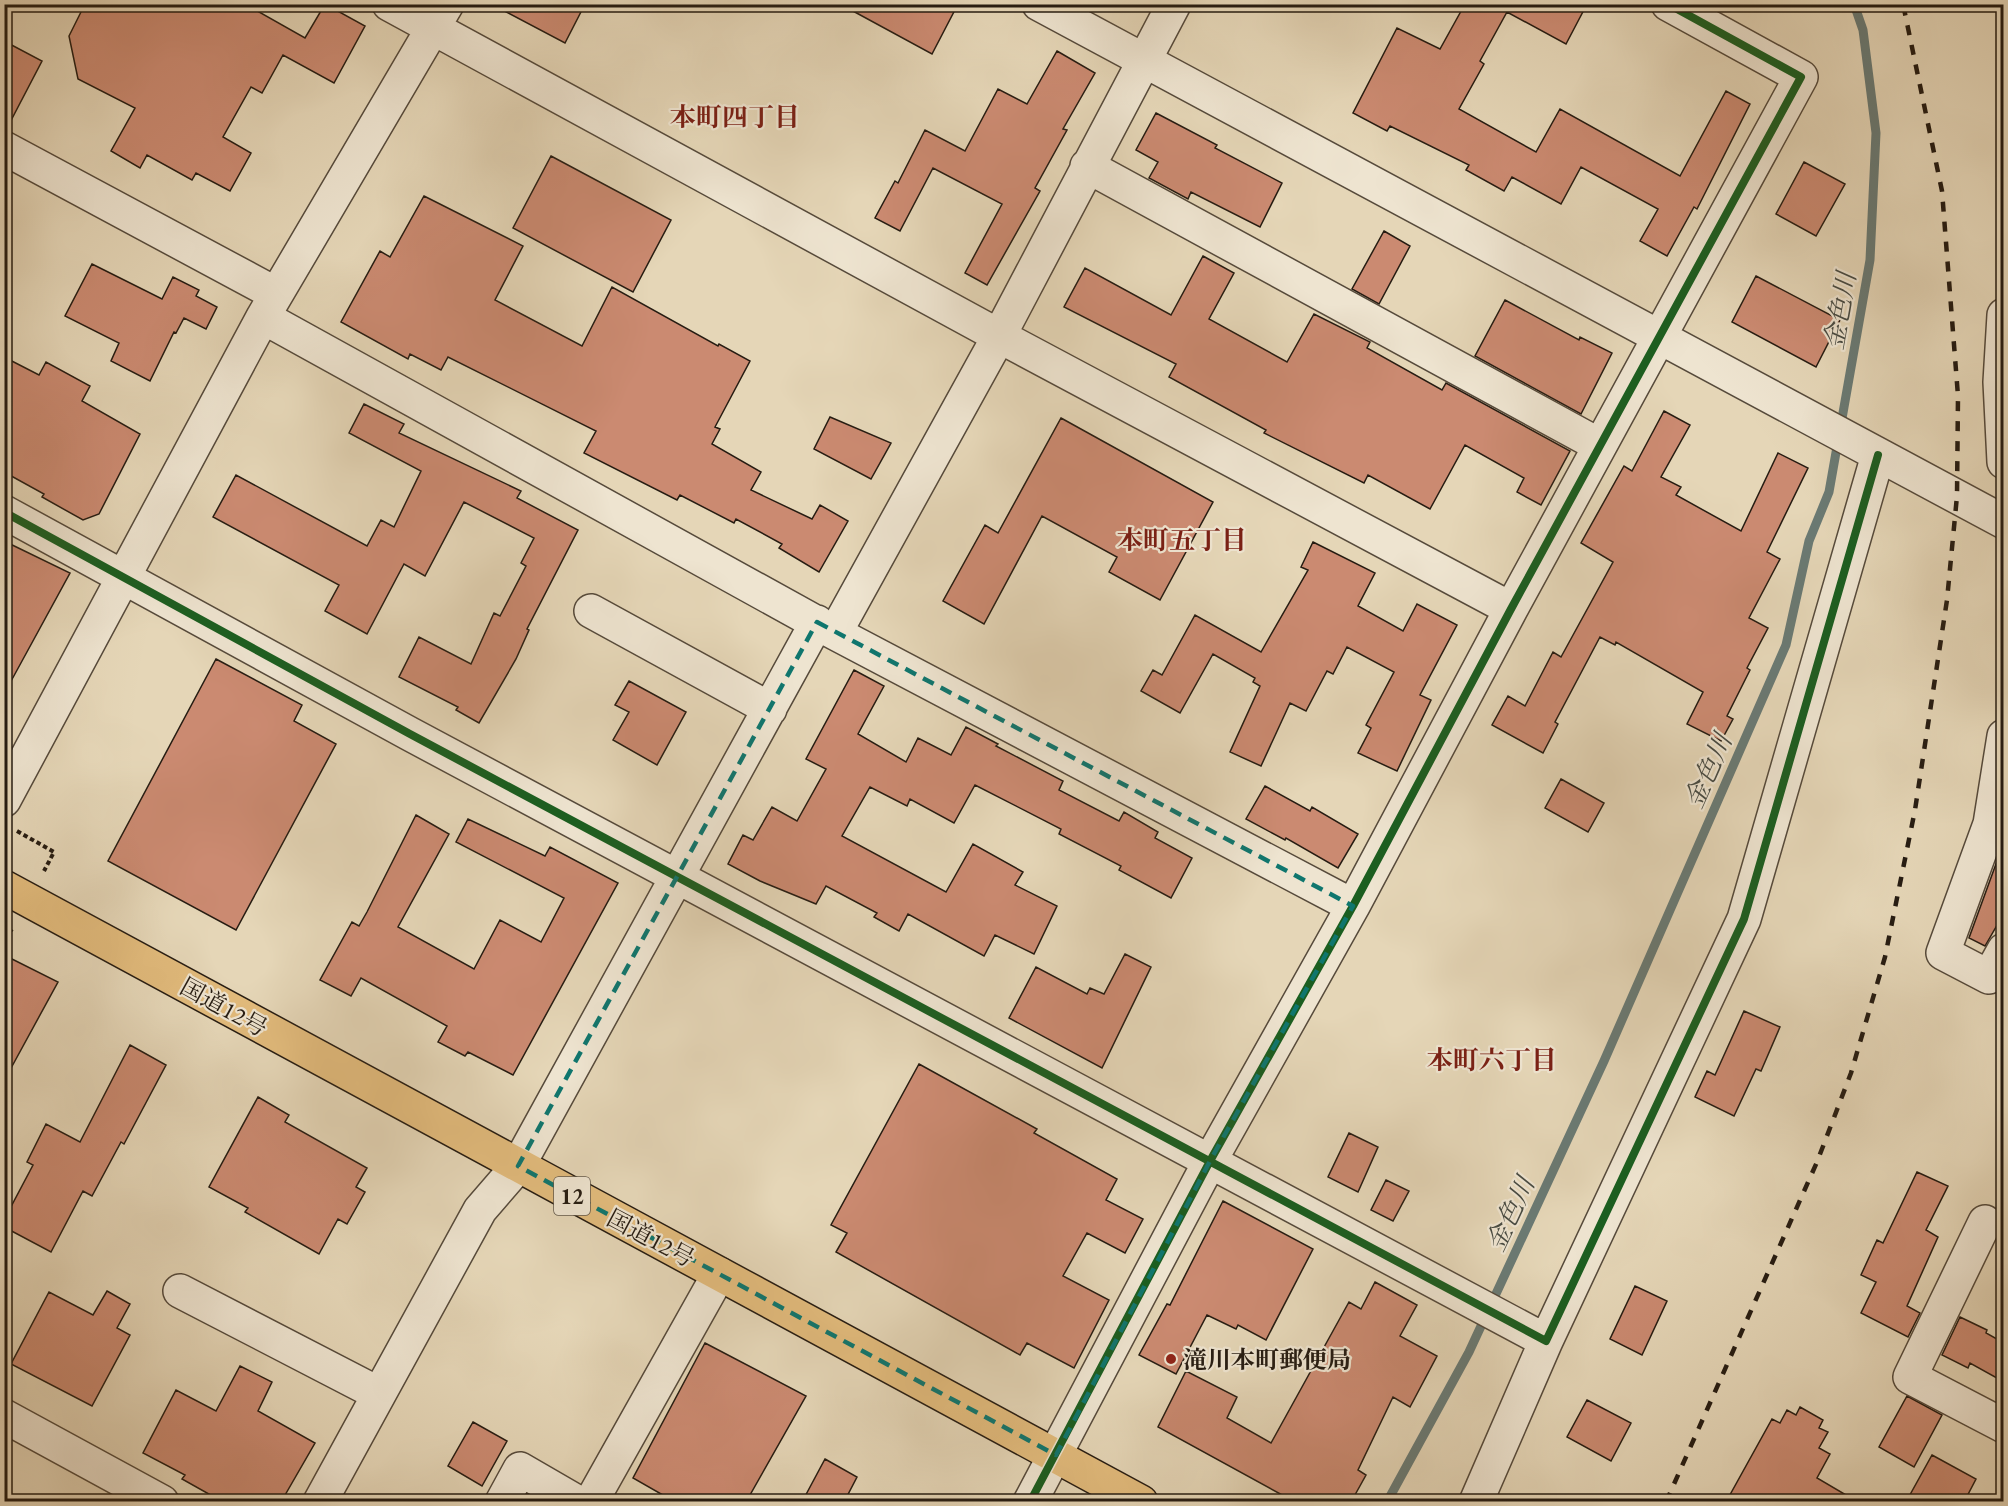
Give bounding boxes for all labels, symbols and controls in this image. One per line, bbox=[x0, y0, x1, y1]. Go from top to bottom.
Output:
district label: 本町四丁目 bbox=[670, 100, 800, 134]
water label: 金色川 bbox=[1816, 267, 1864, 352]
district label: 本町五丁目 bbox=[1117, 523, 1247, 557]
water label: 金色川 bbox=[1677, 726, 1741, 814]
street label: 国道12号 bbox=[175, 970, 273, 1044]
district label: 本町六丁目 bbox=[1427, 1043, 1557, 1077]
water label: 金色川 bbox=[1478, 1169, 1543, 1257]
road number: 12 bbox=[554, 1177, 590, 1215]
street label: 国道12号 bbox=[602, 1202, 700, 1274]
place label: 滝川本町郵便局 bbox=[1183, 1344, 1351, 1375]
marker: 滝川本町郵便局 bbox=[1164, 1352, 1178, 1366]

